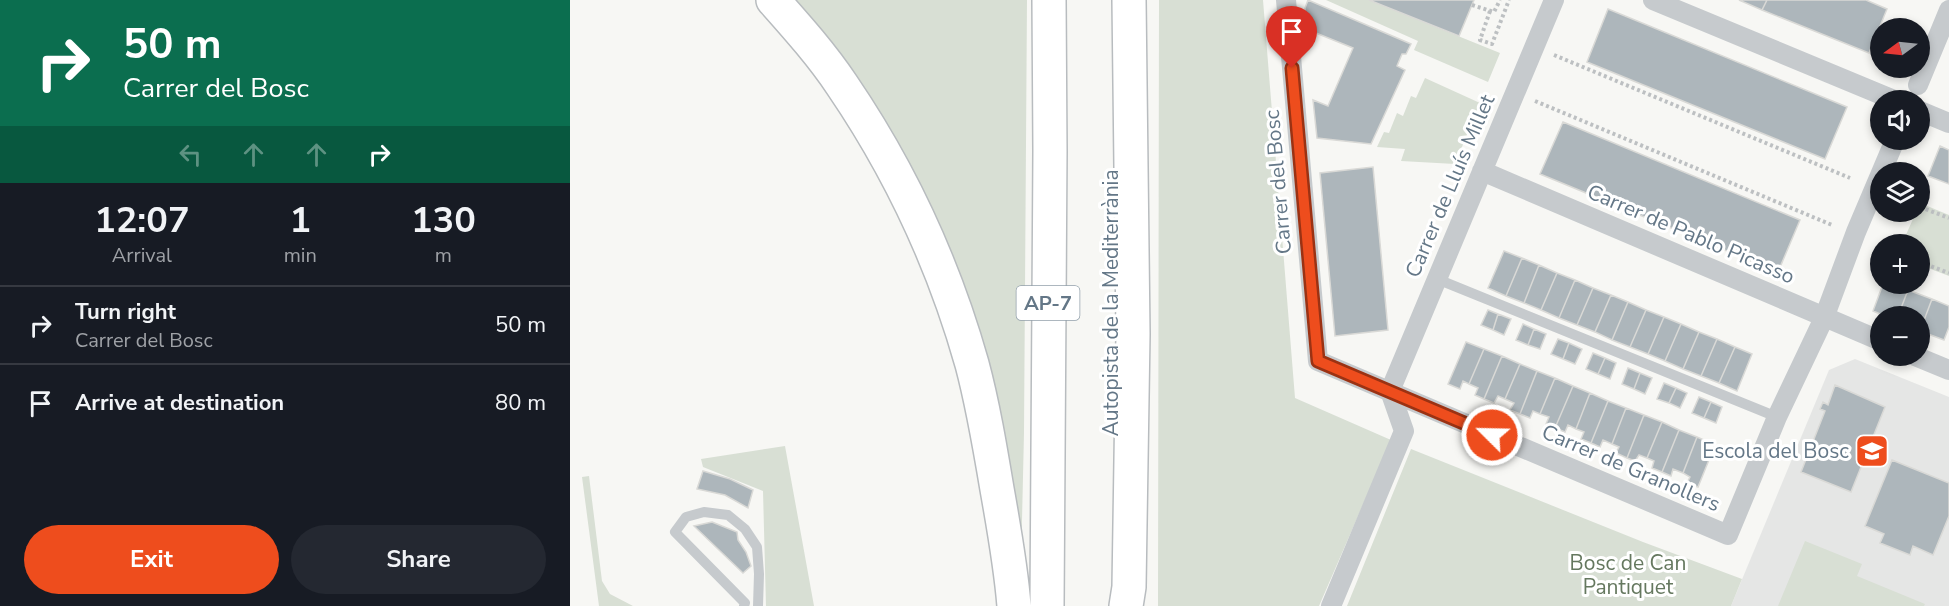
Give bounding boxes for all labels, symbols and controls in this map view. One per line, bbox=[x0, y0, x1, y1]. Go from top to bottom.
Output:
pin bbox=[1266, 6, 1317, 68]
icon: arrive bbox=[1275, 15, 1308, 48]
text: 50 m bbox=[123, 16, 222, 73]
north arrow bbox=[1870, 18, 1930, 78]
map controls bbox=[1870, 18, 1930, 366]
icon: right bbox=[24, 24, 102, 102]
text: Carrer del Bosc bbox=[123, 70, 309, 107]
street label: Carrer de Lluís Millet bbox=[1399, 90, 1501, 282]
button: sound bbox=[1870, 90, 1930, 150]
street label: Carrer del Bosc bbox=[1258, 108, 1298, 255]
icon: left bbox=[174, 138, 207, 171]
icon: ahead bbox=[237, 138, 270, 171]
icon: ahead bbox=[300, 138, 333, 171]
icon: right bbox=[363, 138, 396, 171]
button: layers bbox=[1870, 162, 1930, 222]
street label: Autopista de la Mediterrània bbox=[1097, 169, 1125, 437]
street label: Carrer de Pablo Picasso bbox=[1583, 178, 1799, 290]
text: 12:07 bbox=[94, 196, 190, 245]
text: 1 bbox=[289, 196, 311, 245]
text: 130 bbox=[411, 196, 476, 245]
button: + bbox=[1870, 234, 1930, 294]
text: Arrival bbox=[112, 242, 172, 269]
text: min bbox=[284, 242, 317, 269]
text: m bbox=[435, 242, 452, 269]
road number: AP-7 bbox=[1016, 286, 1080, 320]
text: Turn right bbox=[75, 297, 176, 327]
button: − bbox=[1870, 306, 1930, 366]
icon: right bbox=[24, 309, 57, 342]
text: 50 m bbox=[495, 310, 546, 340]
text: Carrer del Bosc bbox=[75, 327, 213, 354]
icon: arrive bbox=[24, 387, 57, 420]
text: Arrive at destination bbox=[75, 388, 284, 418]
text: 80 m bbox=[495, 388, 546, 418]
position arrow bbox=[1460, 403, 1524, 467]
street label: Carrer de Granollers bbox=[1538, 418, 1724, 518]
school or university icon: Escola del Bosc bbox=[1854, 433, 1890, 469]
place label: Escola del Bosc bbox=[1702, 437, 1849, 465]
button: Exit bbox=[24, 525, 279, 594]
button: Share bbox=[291, 525, 546, 594]
park label: Bosc de Can Pantiquet bbox=[1570, 549, 1686, 601]

